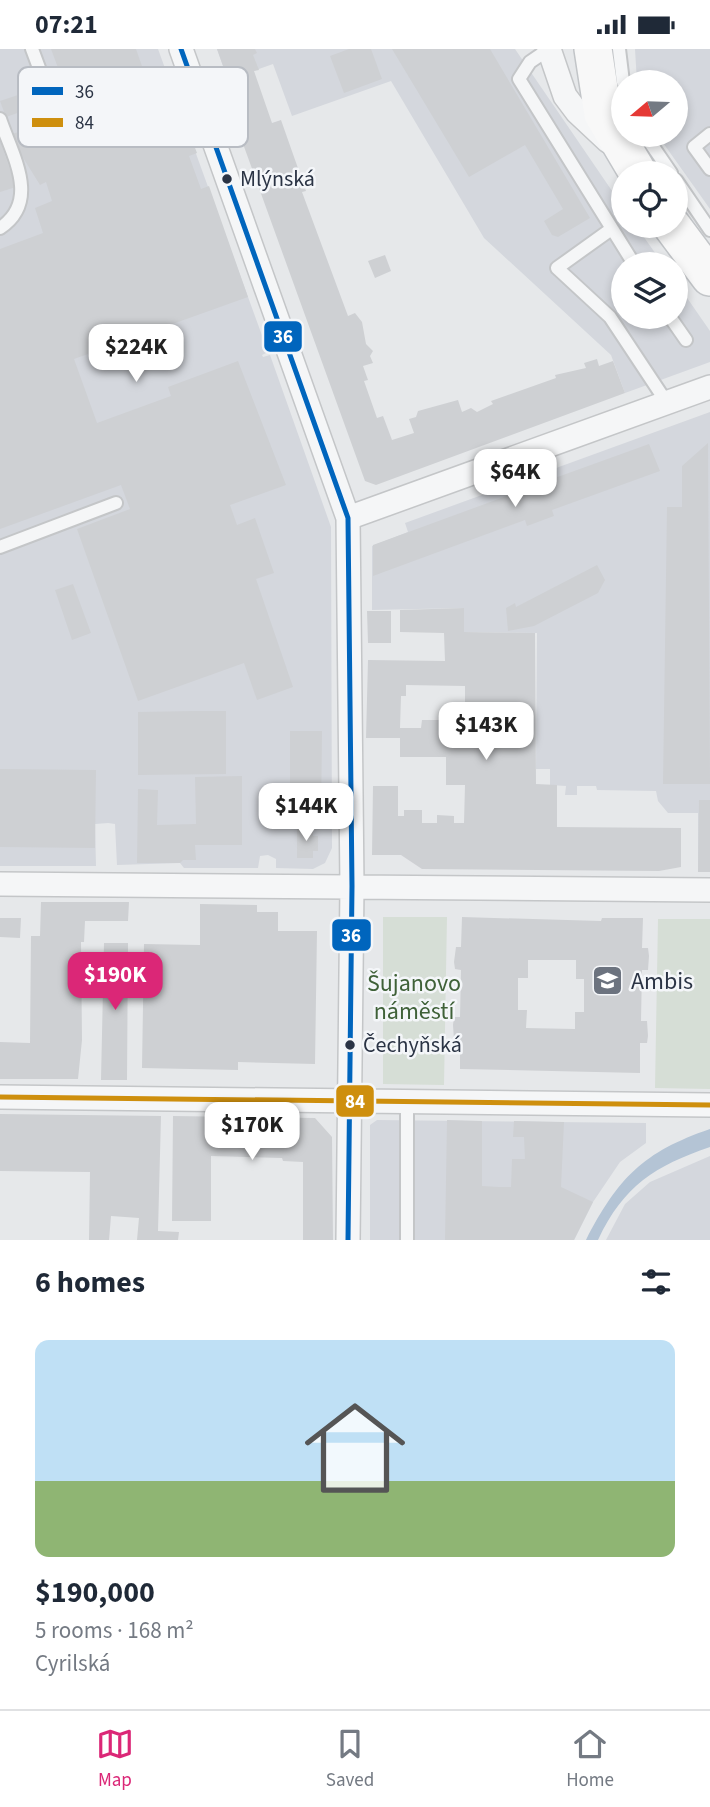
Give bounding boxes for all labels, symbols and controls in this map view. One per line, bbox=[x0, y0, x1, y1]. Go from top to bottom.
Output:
text: 07:21 bbox=[35, 6, 98, 43]
legend bbox=[18, 67, 248, 147]
north arrow bbox=[611, 70, 688, 147]
map controls bbox=[611, 70, 688, 329]
text: 36 bbox=[75, 79, 94, 106]
text: 84 bbox=[75, 110, 94, 137]
button: locate bbox=[611, 161, 688, 238]
place label: Mlýnská bbox=[240, 163, 315, 195]
marker: Mlýnská bbox=[220, 172, 234, 186]
button: layers bbox=[611, 252, 688, 329]
line badge: 36 bbox=[263, 320, 303, 353]
text: 36 bbox=[273, 324, 293, 351]
pin: $224K bbox=[87, 325, 185, 384]
text: $224K bbox=[105, 330, 167, 363]
pin: $64K bbox=[474, 449, 556, 509]
text: $64K bbox=[490, 455, 540, 488]
pin: $143K bbox=[437, 703, 535, 762]
text: $143K bbox=[455, 708, 517, 741]
pin: $144K bbox=[257, 783, 355, 843]
text: $144K bbox=[275, 789, 337, 822]
line badge: 36 bbox=[331, 918, 372, 952]
text: 36 bbox=[341, 923, 361, 950]
pin: $190K bbox=[66, 953, 164, 1012]
text: $190K bbox=[84, 958, 146, 991]
school or university icon: Ambis bbox=[591, 964, 625, 998]
place label: Ambis bbox=[631, 964, 693, 999]
park label: Šujanovo náměstí bbox=[367, 966, 461, 1029]
place label: Čechyňská bbox=[363, 1029, 462, 1061]
marker: Čechyňská bbox=[343, 1038, 357, 1052]
line badge: 84 bbox=[335, 1084, 375, 1118]
text: 84 bbox=[345, 1089, 365, 1116]
pin: $170K bbox=[203, 1103, 301, 1162]
text: $170K bbox=[221, 1108, 283, 1141]
text: 6 homes bbox=[35, 1261, 145, 1304]
icon: filters bbox=[637, 1263, 675, 1301]
icon: home bbox=[292, 1385, 418, 1511]
text: $190,000 bbox=[35, 1571, 155, 1614]
text: 5 rooms · 168 m² bbox=[35, 1614, 194, 1647]
text: Cyrilská bbox=[35, 1647, 110, 1680]
tab: Map bbox=[96, 1725, 134, 1794]
tab: Saved bbox=[326, 1725, 374, 1794]
tab: Home bbox=[566, 1725, 614, 1794]

